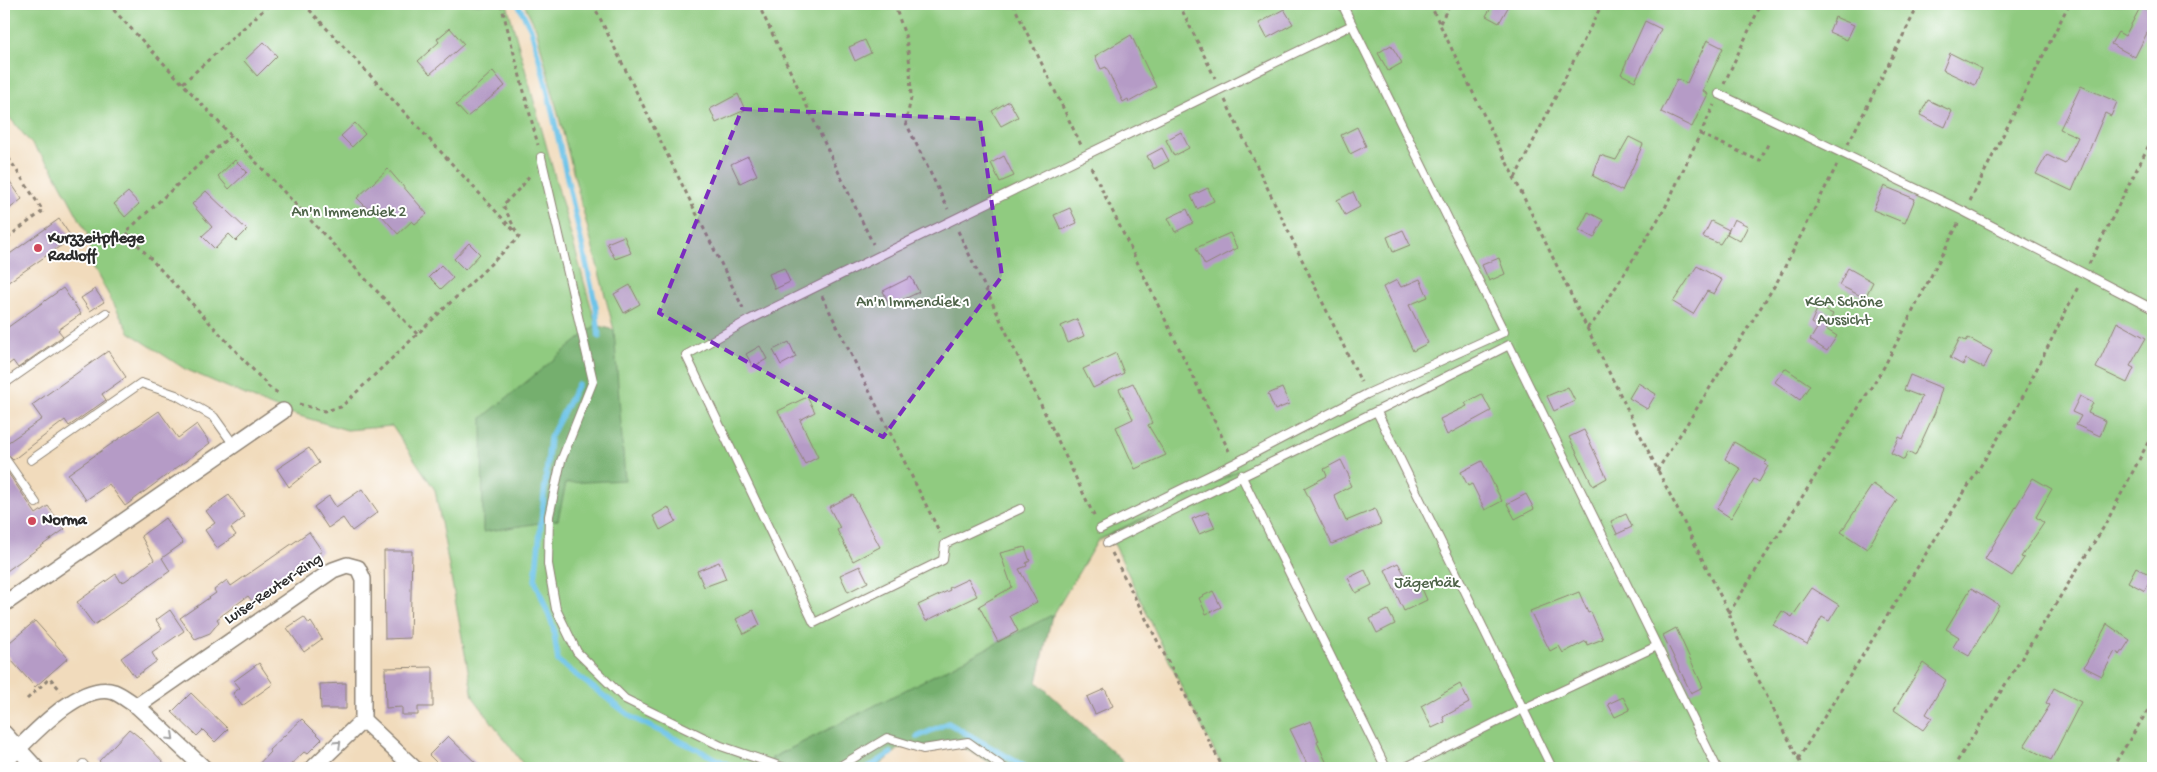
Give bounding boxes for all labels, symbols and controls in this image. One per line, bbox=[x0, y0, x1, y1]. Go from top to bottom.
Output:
park label: An'n Immendiek 2 bbox=[292, 204, 407, 223]
place label: Kurzzeitpflege Radloff bbox=[47, 230, 145, 267]
marker: Kurzzeitpflege Radloff bbox=[32, 242, 44, 254]
park label: An'n Immendiek 1 bbox=[856, 294, 970, 313]
park label: KGA Schöne Aussicht bbox=[1805, 294, 1884, 331]
place label: Norma bbox=[42, 512, 88, 531]
marker: Norma bbox=[26, 515, 38, 527]
street label: Luise-Reuter-Ring bbox=[221, 550, 327, 630]
park label: Jägerbäk bbox=[1395, 575, 1461, 594]
one-way arrow bbox=[165, 731, 174, 740]
one-way arrow bbox=[333, 741, 342, 750]

